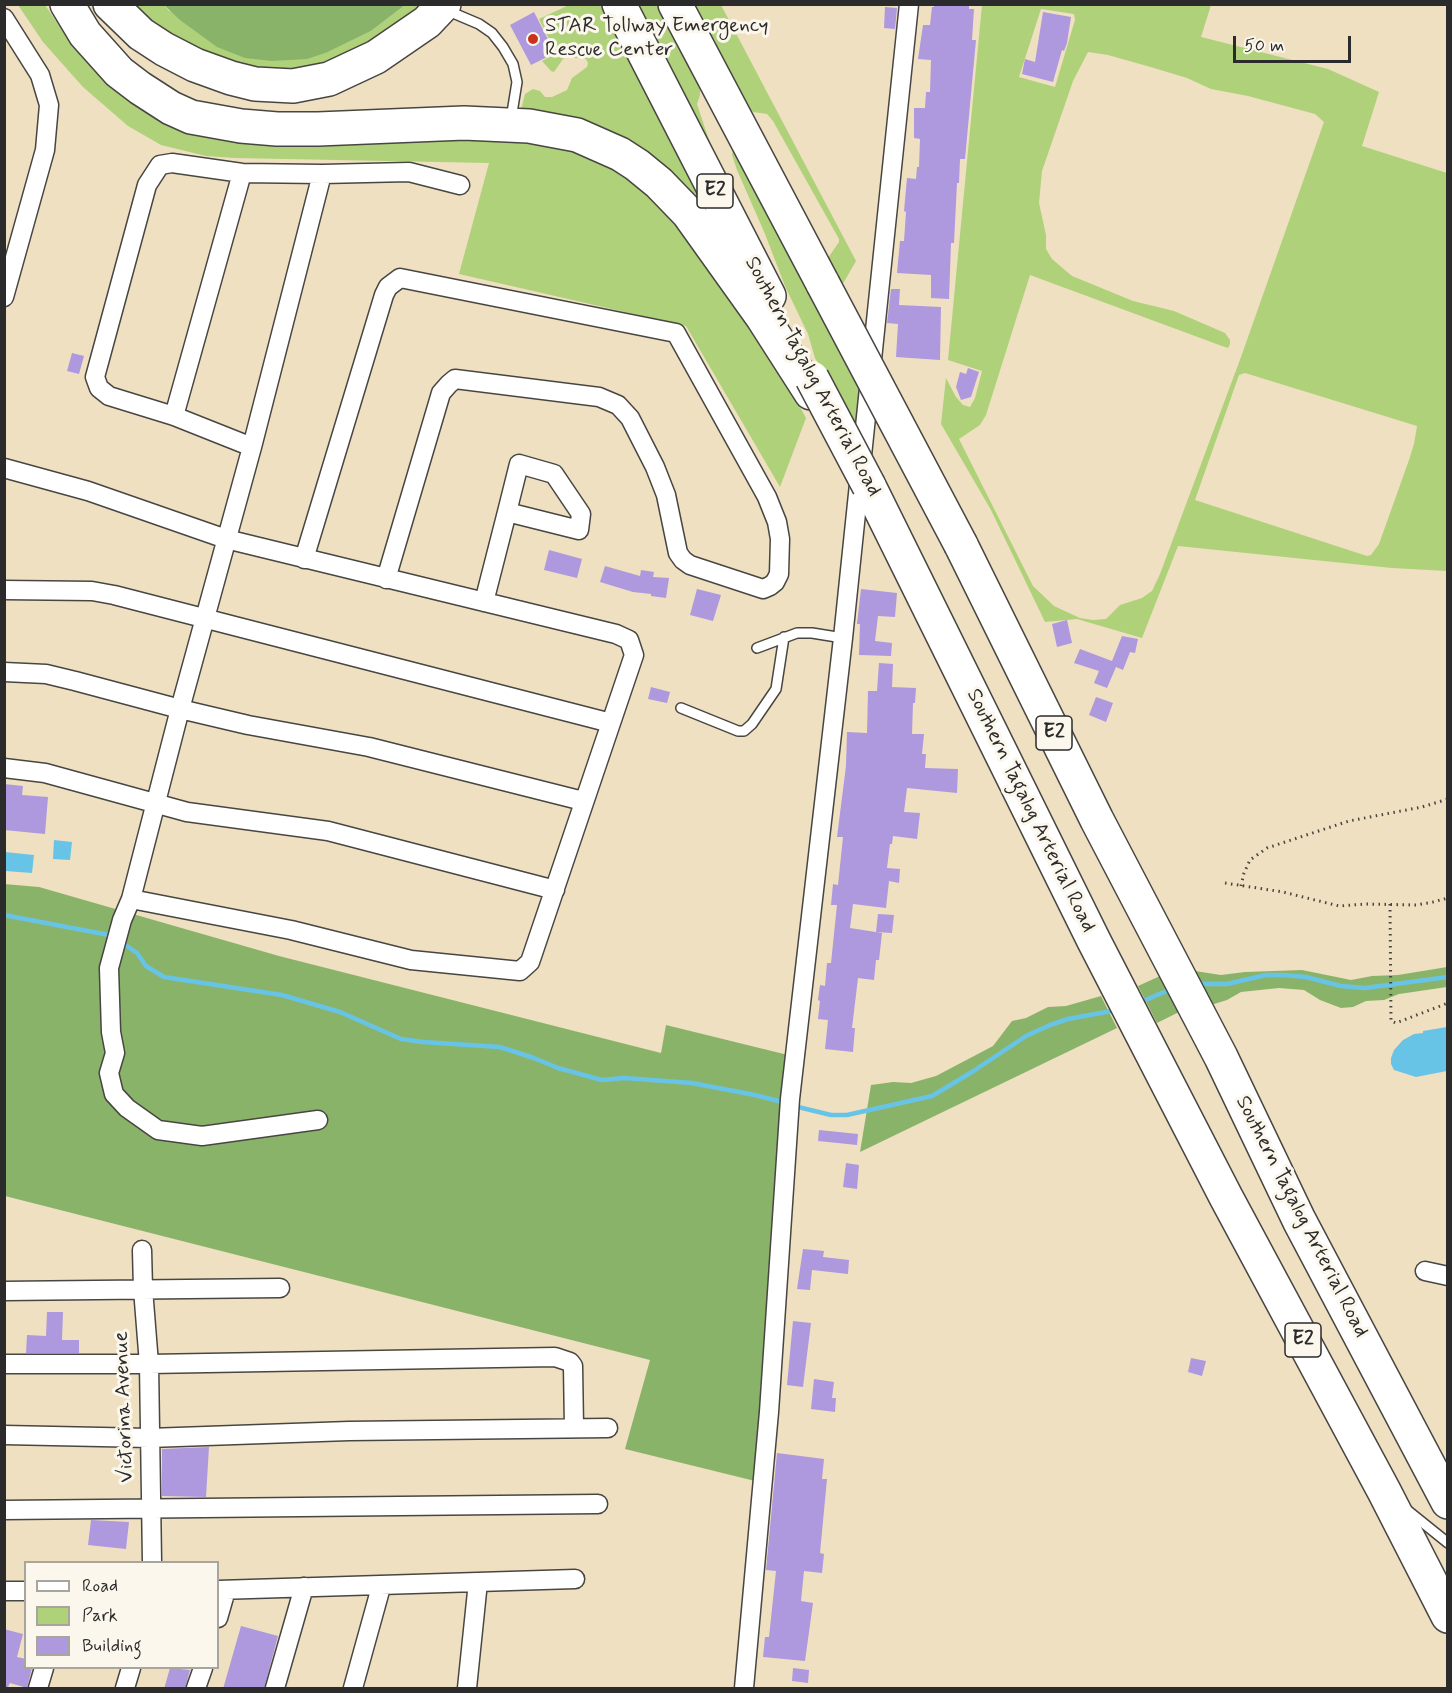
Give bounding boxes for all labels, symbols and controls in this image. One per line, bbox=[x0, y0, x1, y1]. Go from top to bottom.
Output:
place label: STAR Tollway Emergency Rescue Center bbox=[545, 14, 769, 64]
scale bar bbox=[1236, 24, 1354, 62]
marker: STAR Tollway Emergency Rescue Center bbox=[526, 32, 540, 46]
text: 50 m bbox=[1244, 34, 1284, 58]
road number: E2 bbox=[697, 174, 733, 208]
street label: Southern Tagalog Arterial Road bbox=[738, 253, 886, 501]
street label: Southern Tagalog Arterial Road bbox=[960, 685, 1100, 937]
road number: E2 bbox=[1036, 716, 1072, 750]
street label: Southern Tagalog Arterial Road bbox=[1229, 1092, 1373, 1342]
road number: E2 bbox=[1285, 1323, 1321, 1357]
street label: Victorina Avenue bbox=[110, 1331, 140, 1483]
legend bbox=[24, 1561, 219, 1669]
text: Road bbox=[82, 1574, 118, 1598]
text: Park bbox=[82, 1604, 118, 1628]
text: Building bbox=[82, 1634, 142, 1658]

